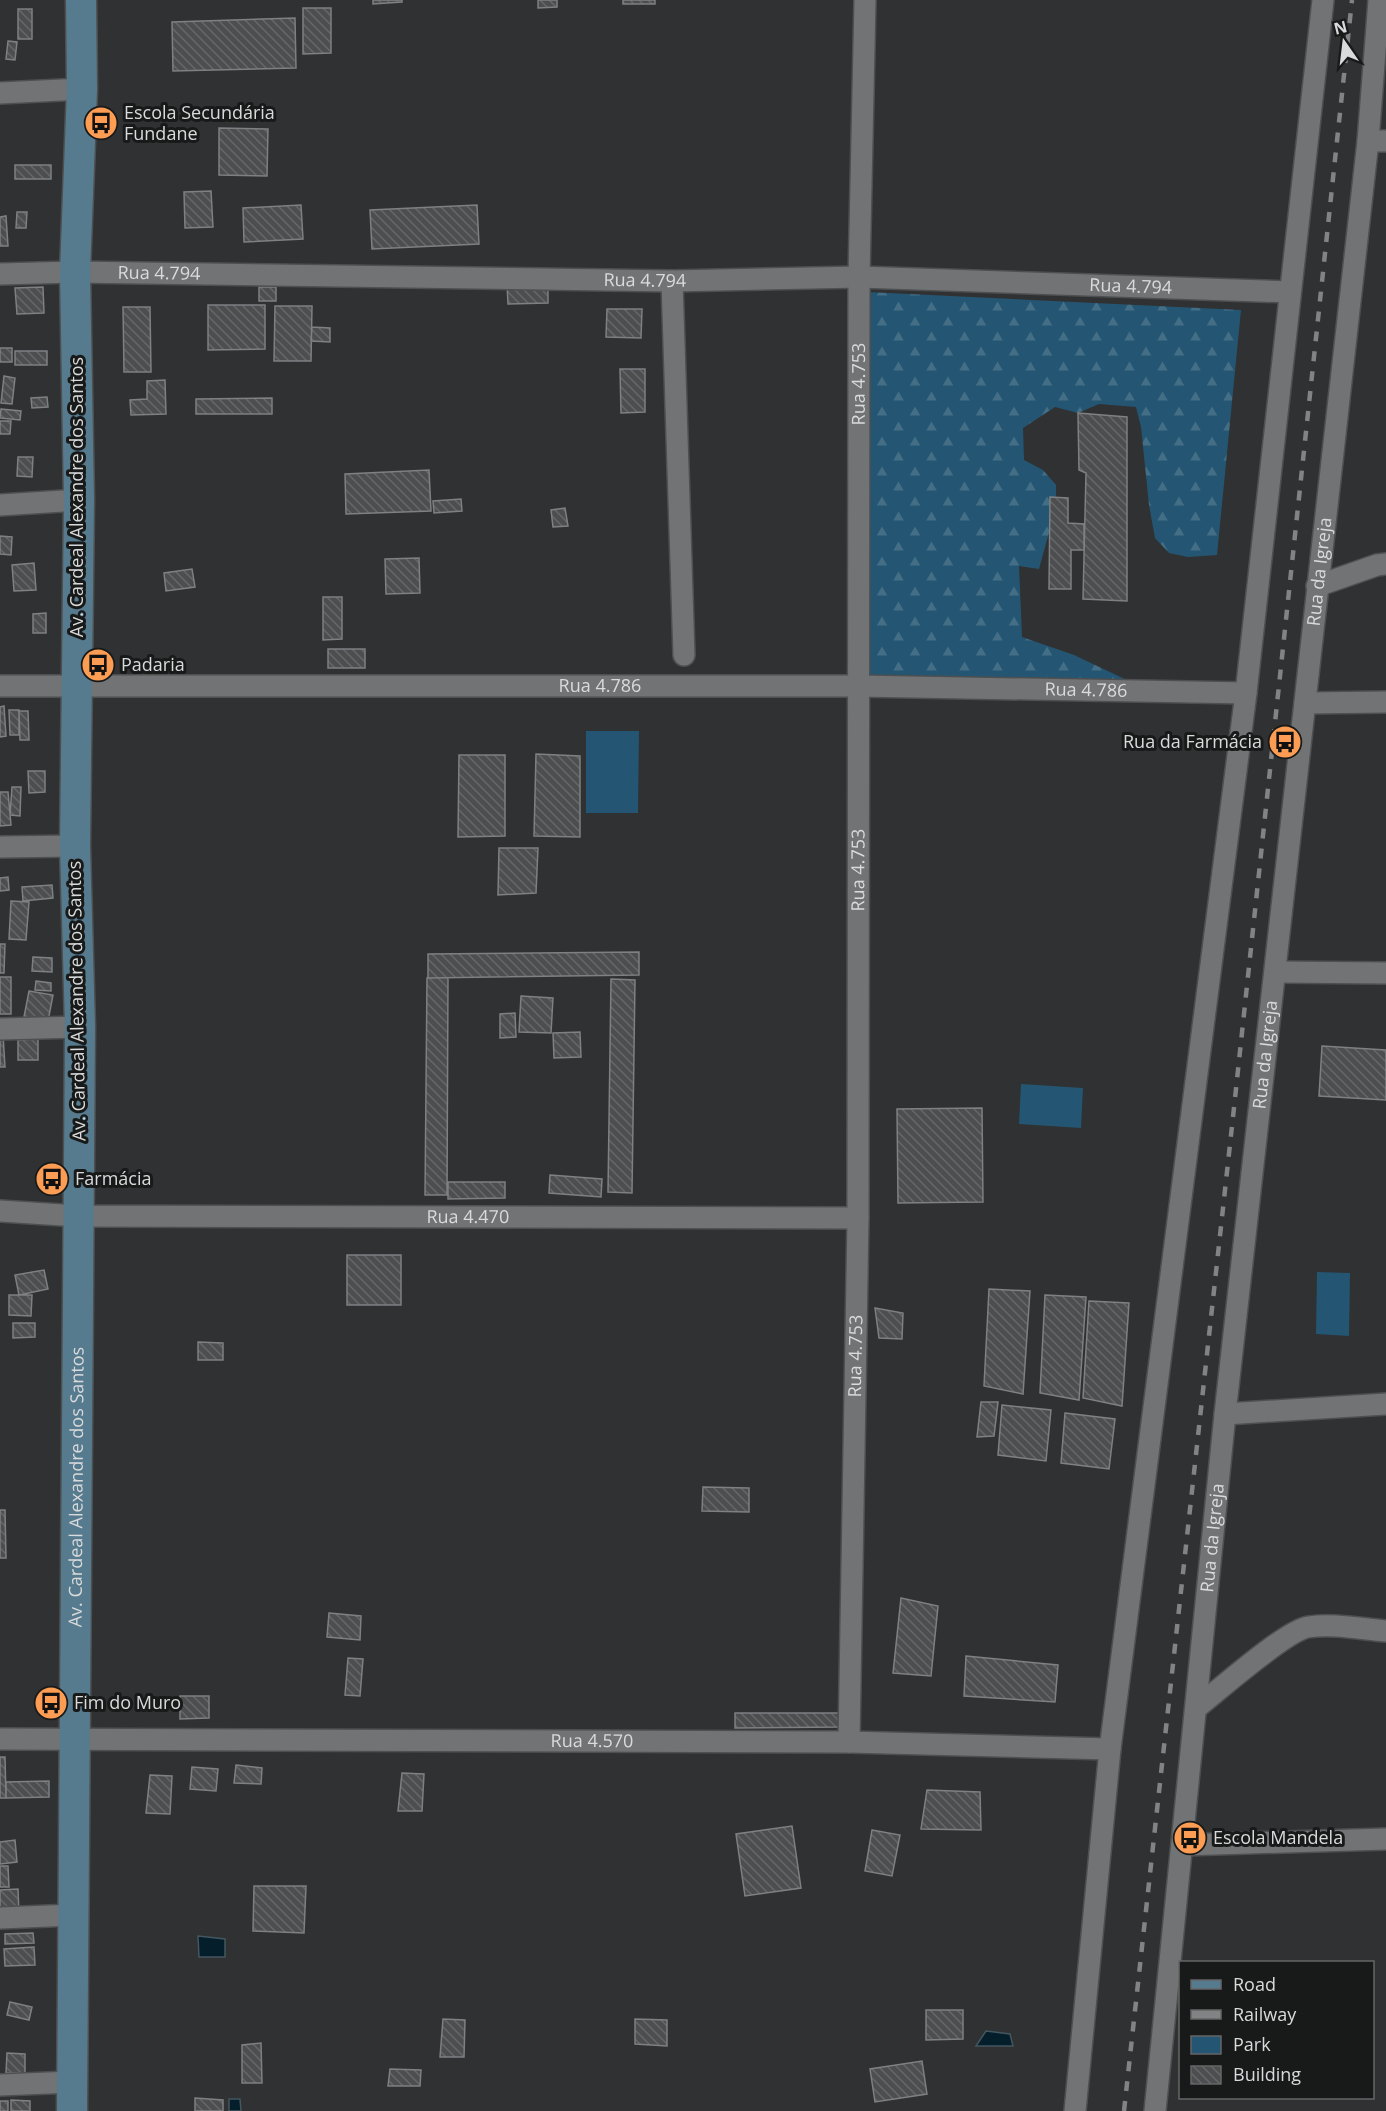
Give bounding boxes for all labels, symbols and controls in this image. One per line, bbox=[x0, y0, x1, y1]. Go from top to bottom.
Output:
north arrow bbox=[1314, 12, 1374, 72]
text: N bbox=[1331, 15, 1349, 40]
place label: Escola Secundária Fundane bbox=[124, 100, 275, 145]
bus stop icon: Escola Secundária Fundane bbox=[83, 105, 119, 141]
street label: Rua 4.794 bbox=[117, 260, 201, 285]
street label: Rua 4.794 bbox=[603, 267, 687, 292]
street label: Rua 4.794 bbox=[1089, 272, 1173, 299]
street label: Rua 4.753 bbox=[846, 343, 870, 425]
street label: Av. Cardeal Alexandre dos Santos bbox=[64, 357, 88, 637]
street label: Rua da Igreja bbox=[1301, 516, 1337, 627]
bus stop icon: Padaria bbox=[80, 647, 116, 683]
place label: Padaria bbox=[121, 652, 185, 676]
street label: Rua 4.786 bbox=[559, 673, 641, 697]
street label: Rua 4.786 bbox=[1044, 676, 1128, 702]
bus stop icon: Rua da Farmácia bbox=[1267, 724, 1303, 760]
place label: Rua da Farmácia bbox=[1123, 729, 1262, 753]
street label: Rua 4.753 bbox=[845, 829, 869, 911]
street label: Av. Cardeal Alexandre dos Santos bbox=[62, 861, 90, 1141]
street label: Rua da Igreja bbox=[1246, 999, 1282, 1110]
bus stop icon: Farmácia bbox=[34, 1161, 70, 1197]
place label: Farmácia bbox=[75, 1166, 151, 1190]
street label: Rua 4.470 bbox=[426, 1204, 509, 1228]
street label: Rua 4.753 bbox=[842, 1314, 867, 1398]
street label: Av. Cardeal Alexandre dos Santos bbox=[63, 1347, 89, 1627]
street label: Rua da Igreja bbox=[1194, 1482, 1229, 1593]
bus stop icon: Fim do Muro bbox=[33, 1685, 69, 1721]
place label: Fim do Muro bbox=[74, 1690, 181, 1714]
street label: Rua 4.570 bbox=[551, 1728, 633, 1752]
bus stop icon: Escola Mandela bbox=[1172, 1820, 1208, 1856]
place label: Escola Mandela bbox=[1213, 1825, 1343, 1849]
legend bbox=[1179, 1961, 1374, 2099]
text: Road bbox=[1233, 1972, 1276, 1996]
text: Railway bbox=[1233, 2002, 1297, 2026]
text: Park bbox=[1233, 2032, 1271, 2056]
text: Building bbox=[1233, 2062, 1301, 2086]

